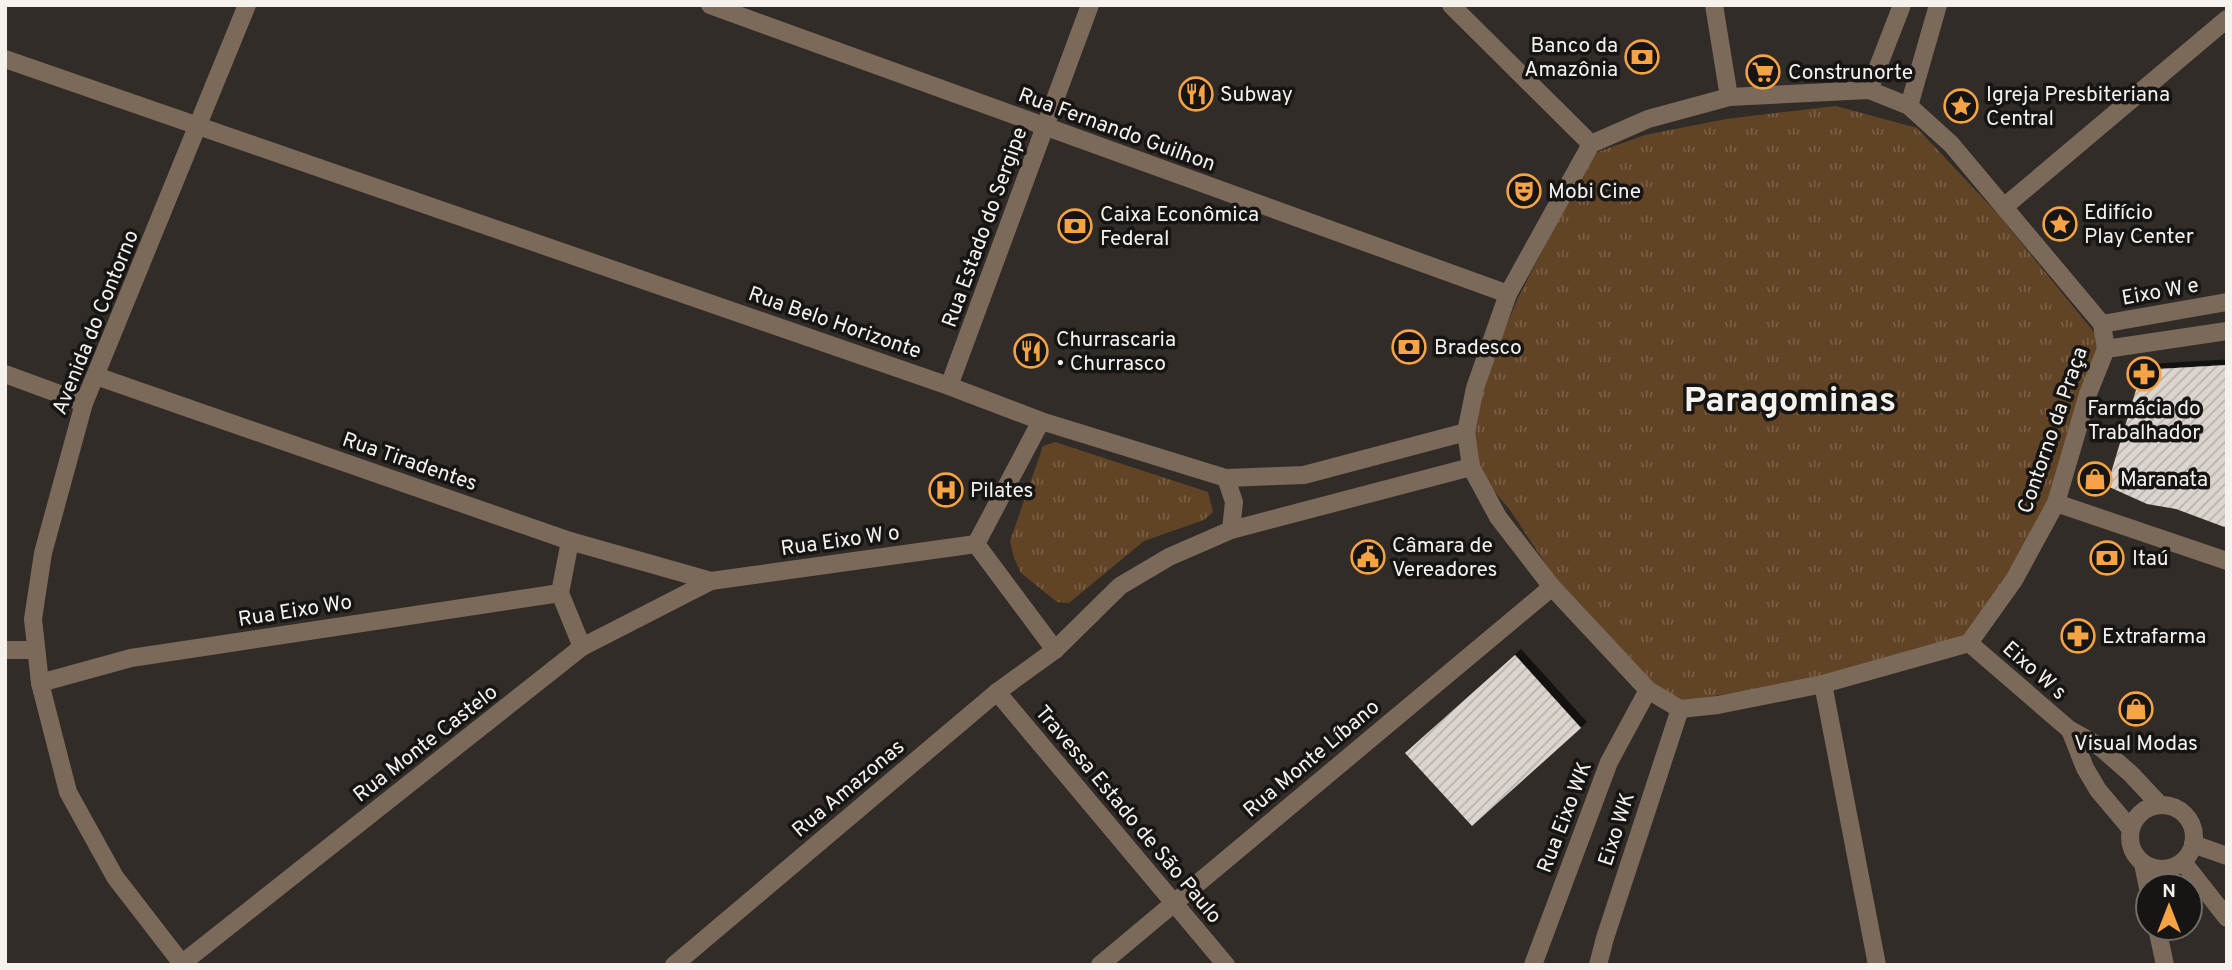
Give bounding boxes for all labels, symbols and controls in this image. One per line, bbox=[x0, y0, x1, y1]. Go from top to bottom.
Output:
place label: Banco da Amazônia bbox=[1524, 33, 1618, 84]
bank icon: Banco da Amazônia bbox=[1623, 38, 1661, 76]
supermarket icon: Construnorte bbox=[1744, 53, 1782, 91]
place label: Construnorte bbox=[1788, 60, 1913, 87]
restaurant icon: Subway bbox=[1177, 75, 1215, 113]
street label: Rua Fernando Guilhon bbox=[1014, 82, 1219, 179]
place label: Subway bbox=[1220, 82, 1293, 109]
place label: Igreja Presbiteriana Central bbox=[1986, 82, 2170, 133]
place icon: Igreja Presbiteriana Central bbox=[1942, 87, 1980, 125]
street label: Rua Estado do Sergipe bbox=[937, 124, 1034, 331]
theatre icon: Mobi Cine bbox=[1505, 172, 1543, 210]
place label: Mobi Cine bbox=[1548, 179, 1641, 206]
place label: Edifício Play Center bbox=[2084, 200, 2194, 251]
place label: Caixa Econômica Federal bbox=[1100, 202, 1259, 253]
place icon: Edifício Play Center bbox=[2041, 205, 2079, 243]
bank icon: Caixa Econômica Federal bbox=[1056, 207, 1094, 245]
street label: Avenida do Contorno bbox=[47, 226, 146, 419]
street label: Eixo W e bbox=[2120, 272, 2201, 313]
street label: Rua Belo Horizonte bbox=[744, 281, 925, 366]
place label: Churrascaria • Churrasco bbox=[1056, 327, 1176, 378]
bank icon: Bradesco bbox=[1390, 328, 1428, 366]
restaurant icon: Churrascaria • Churrasco bbox=[1012, 332, 1050, 370]
place label: Bradesco bbox=[1434, 335, 1522, 362]
street label: Contorno da Praça bbox=[2012, 344, 2095, 517]
pharmacy icon: Farmácia do Trabalhador bbox=[2125, 355, 2163, 393]
district label: Paragominas bbox=[1684, 380, 1896, 424]
place label: Farmácia do Trabalhador bbox=[2087, 396, 2201, 447]
street label: Rua Tiradentes bbox=[338, 427, 481, 498]
shop icon: Maranata bbox=[2076, 460, 2114, 498]
place label: Maranata bbox=[2120, 467, 2208, 494]
hospital icon: Pilates bbox=[927, 471, 965, 509]
place label: Pilates bbox=[970, 478, 1033, 505]
street label: Rua Eixo W o bbox=[779, 520, 901, 563]
place label: Câmara de Vereadores bbox=[1392, 533, 1497, 584]
public building icon: Câmara de Vereadores bbox=[1349, 538, 1387, 576]
bank icon: Itaú bbox=[2088, 539, 2126, 577]
place label: Itaú bbox=[2132, 546, 2169, 573]
street label: Rua Eixo Wo bbox=[236, 589, 354, 634]
pharmacy icon: Extrafarma bbox=[2059, 617, 2097, 655]
place label: Extrafarma bbox=[2102, 624, 2206, 651]
street label: Eixo W s bbox=[1996, 636, 2072, 706]
street label: Rua Monte Castelo bbox=[348, 679, 504, 809]
shop icon: Visual Modas bbox=[2117, 690, 2155, 728]
street label: Rua Monte Líbano bbox=[1238, 694, 1386, 824]
street label: Travessa Estado de São Paulo bbox=[1028, 700, 1227, 930]
place label: Visual Modas bbox=[2074, 731, 2198, 758]
street label: Rua Amazonas bbox=[787, 734, 911, 844]
street label: Rua Eixo WK bbox=[1532, 758, 1599, 877]
street label: Eixo WK bbox=[1593, 789, 1642, 870]
north arrow bbox=[2134, 872, 2204, 942]
text: N bbox=[2162, 880, 2176, 904]

